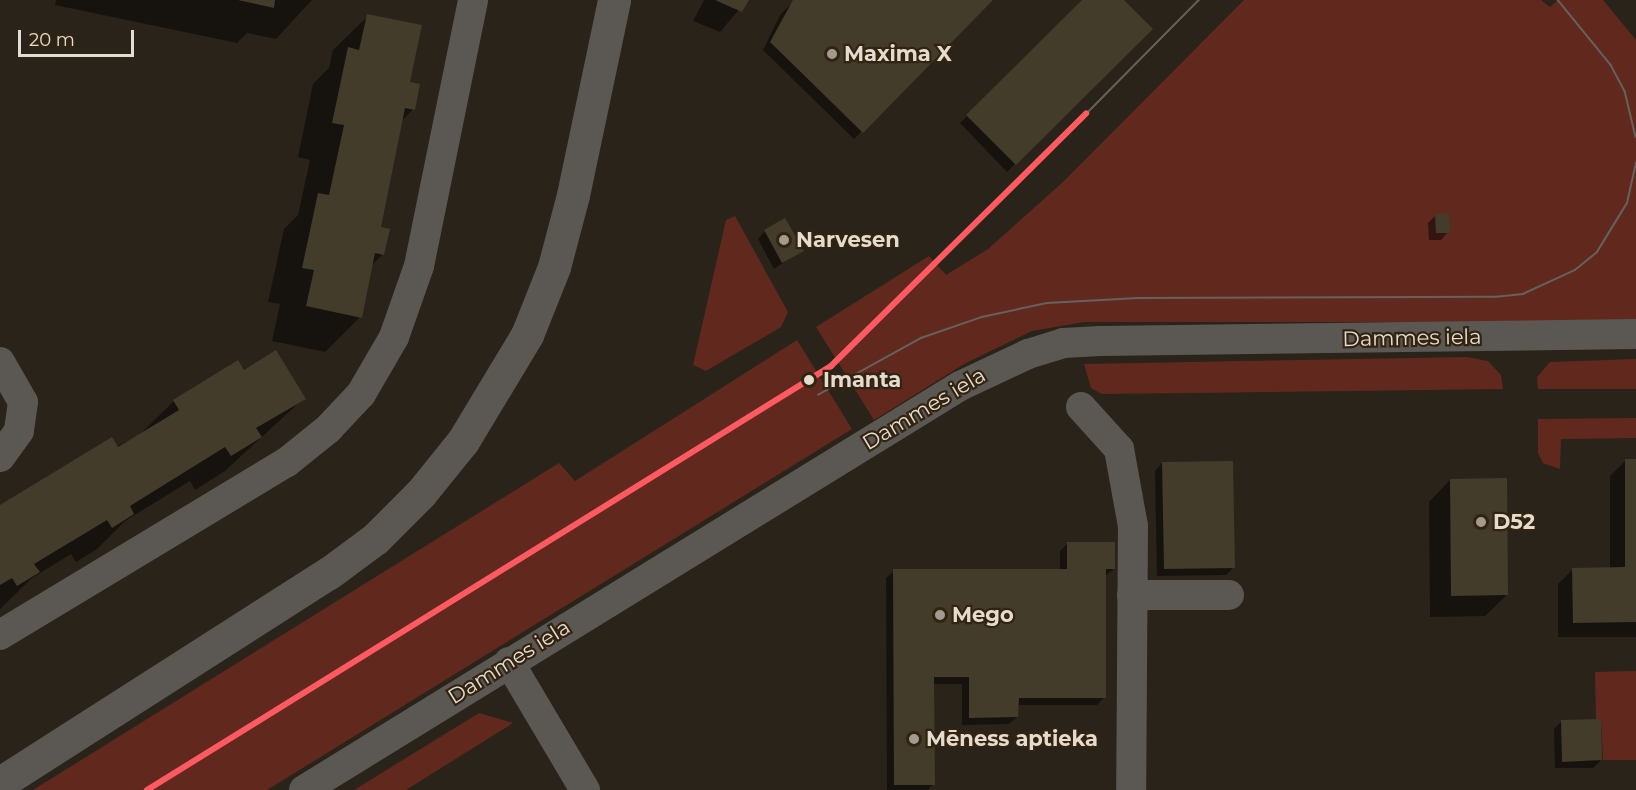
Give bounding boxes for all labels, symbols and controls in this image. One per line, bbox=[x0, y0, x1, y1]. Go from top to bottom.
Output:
scale bar bbox=[21, 18, 136, 56]
text: 20 m bbox=[29, 29, 75, 51]
place label: Maxima X bbox=[844, 41, 952, 67]
marker: Maxima X bbox=[825, 47, 839, 61]
place label: Narvesen bbox=[796, 227, 900, 253]
marker: Narvesen bbox=[777, 233, 791, 247]
street label: Dammes iela bbox=[1342, 324, 1482, 352]
street label: Dammes iela bbox=[858, 362, 990, 456]
place label: Imanta bbox=[823, 367, 901, 393]
marker: Imanta bbox=[800, 371, 818, 389]
place label: D52 bbox=[1493, 509, 1535, 535]
marker: D52 bbox=[1474, 515, 1488, 529]
place label: Mego bbox=[952, 602, 1014, 628]
marker: Mego bbox=[933, 608, 947, 622]
street label: Dammes iela bbox=[443, 614, 575, 710]
place label: Mēness aptieka bbox=[926, 726, 1098, 752]
marker: Mēness aptieka bbox=[907, 732, 921, 746]

